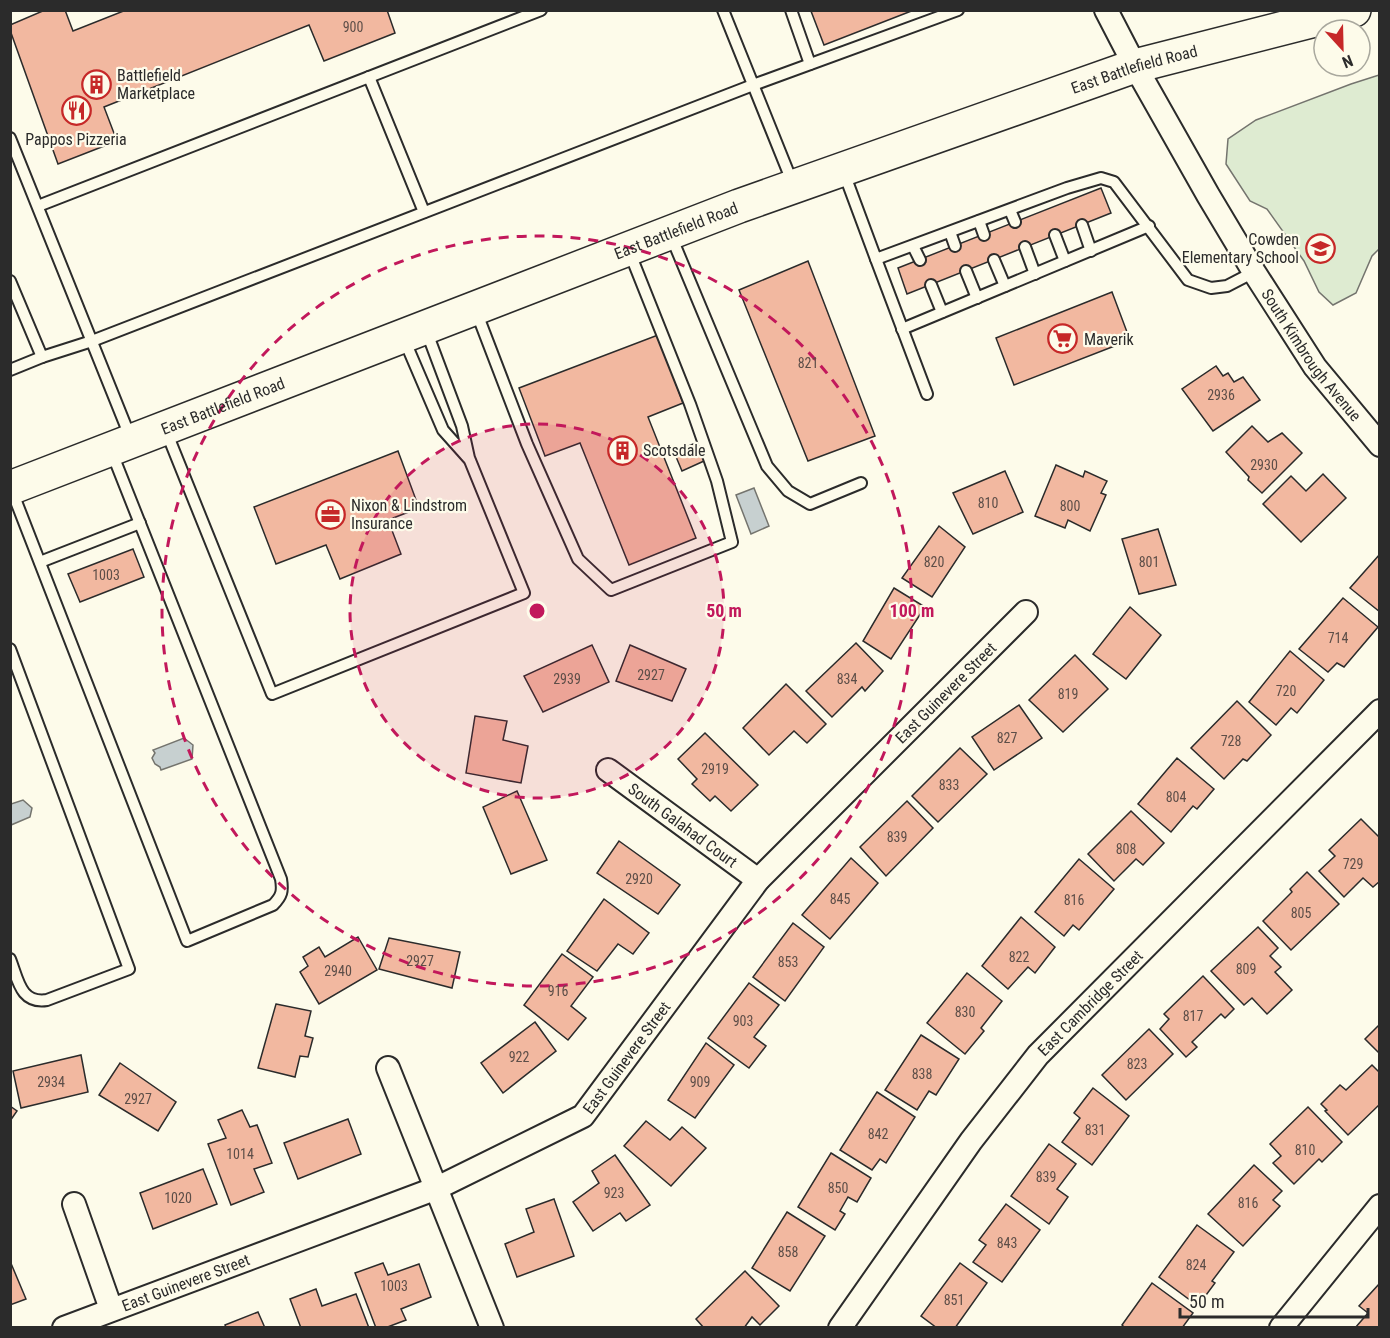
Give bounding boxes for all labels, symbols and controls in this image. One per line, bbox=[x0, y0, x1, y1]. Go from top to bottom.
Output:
north arrow bbox=[1312, 18, 1372, 78]
house number: 900 bbox=[343, 19, 363, 35]
street label: East Battlefield Road bbox=[1068, 41, 1199, 97]
text: N bbox=[1339, 51, 1356, 72]
place label: Battlefield Marketplace bbox=[117, 66, 195, 103]
building icon: Battlefield Marketplace bbox=[80, 68, 112, 100]
restaurant icon: Pappos Pizzeria bbox=[60, 95, 92, 127]
place label: Pappos Pizzeria bbox=[25, 130, 127, 149]
street label: East Battlefield Road bbox=[611, 198, 740, 263]
place label: Cowden Elementary School bbox=[1182, 230, 1299, 267]
school or university icon: Cowden Elementary School bbox=[1304, 232, 1336, 264]
street label: South Kimbrough Avenue bbox=[1258, 285, 1365, 425]
supermarket icon: Maverik bbox=[1047, 323, 1079, 355]
place label: Maverik bbox=[1084, 330, 1134, 349]
house number: 821 bbox=[798, 355, 818, 371]
street label: East Battlefield Road bbox=[158, 373, 287, 438]
house number: 2936 bbox=[1207, 387, 1235, 403]
building icon: Scotsdale bbox=[606, 434, 638, 466]
place label: Scotsdale bbox=[643, 441, 706, 460]
house number: 2930 bbox=[1250, 457, 1278, 473]
house number: 810 bbox=[978, 495, 998, 511]
place label: Nixon & Lindstrom Insurance bbox=[351, 496, 467, 533]
office icon: Nixon & Lindstrom Insurance bbox=[314, 498, 346, 530]
house number: 800 bbox=[1060, 498, 1080, 514]
house number: 820 bbox=[924, 554, 944, 570]
house number: 801 bbox=[1139, 554, 1159, 570]
house number: 1003 bbox=[92, 567, 120, 583]
text: 50 m bbox=[706, 600, 742, 621]
text: 100 m bbox=[890, 600, 934, 621]
centre of rings bbox=[527, 601, 547, 621]
house number: 714 bbox=[1328, 630, 1348, 646]
street label: East Guinevere Street bbox=[891, 638, 1000, 747]
house number: 2927 bbox=[637, 667, 665, 683]
house number: 2939 bbox=[553, 671, 581, 687]
house number: 834 bbox=[837, 671, 857, 687]
house number: 720 bbox=[1276, 683, 1296, 699]
house number: 819 bbox=[1058, 686, 1078, 702]
house number: 827 bbox=[997, 730, 1017, 746]
house number: 728 bbox=[1221, 733, 1241, 749]
house number: 2919 bbox=[701, 761, 729, 777]
house number: 833 bbox=[939, 777, 959, 793]
street label: South Galahad Court bbox=[625, 779, 741, 871]
house number: 804 bbox=[1166, 789, 1186, 805]
house number: 839 bbox=[887, 829, 907, 845]
house number: 808 bbox=[1116, 841, 1136, 857]
house number: 729 bbox=[1343, 856, 1363, 872]
house number: 2920 bbox=[625, 871, 653, 887]
house number: 845 bbox=[830, 891, 850, 907]
house number: 816 bbox=[1064, 892, 1084, 908]
house number: 805 bbox=[1291, 905, 1311, 921]
street label: East Cambridge Street bbox=[1033, 946, 1147, 1059]
house number: 822 bbox=[1009, 949, 1029, 965]
house number: 2927 bbox=[406, 953, 434, 969]
house number: 853 bbox=[778, 954, 798, 970]
house number: 809 bbox=[1236, 961, 1256, 977]
house number: 2940 bbox=[324, 963, 352, 979]
house number: 916 bbox=[548, 983, 568, 999]
street label: East Guinevere Street bbox=[579, 997, 674, 1117]
house number: 830 bbox=[955, 1004, 975, 1020]
house number: 817 bbox=[1183, 1008, 1203, 1024]
house number: 903 bbox=[733, 1013, 753, 1029]
house number: 922 bbox=[509, 1049, 529, 1065]
house number: 823 bbox=[1127, 1056, 1147, 1072]
house number: 838 bbox=[912, 1066, 932, 1082]
house number: 2934 bbox=[37, 1074, 65, 1090]
house number: 909 bbox=[690, 1074, 710, 1090]
house number: 2927 bbox=[124, 1091, 152, 1107]
house number: 831 bbox=[1085, 1122, 1105, 1138]
house number: 842 bbox=[868, 1126, 888, 1142]
house number: 810 bbox=[1295, 1142, 1315, 1158]
house number: 1014 bbox=[226, 1146, 254, 1162]
house number: 839 bbox=[1036, 1169, 1056, 1185]
house number: 850 bbox=[828, 1180, 848, 1196]
house number: 923 bbox=[604, 1185, 624, 1201]
house number: 1020 bbox=[164, 1190, 192, 1206]
house number: 816 bbox=[1238, 1195, 1258, 1211]
house number: 843 bbox=[997, 1235, 1017, 1251]
house number: 858 bbox=[778, 1244, 798, 1260]
street label: East Guinevere Street bbox=[119, 1250, 252, 1315]
house number: 824 bbox=[1186, 1257, 1206, 1273]
house number: 1003 bbox=[380, 1278, 408, 1294]
scale bar bbox=[1180, 1281, 1368, 1319]
text: 50 m bbox=[1189, 1291, 1224, 1312]
house number: 851 bbox=[944, 1292, 964, 1308]

